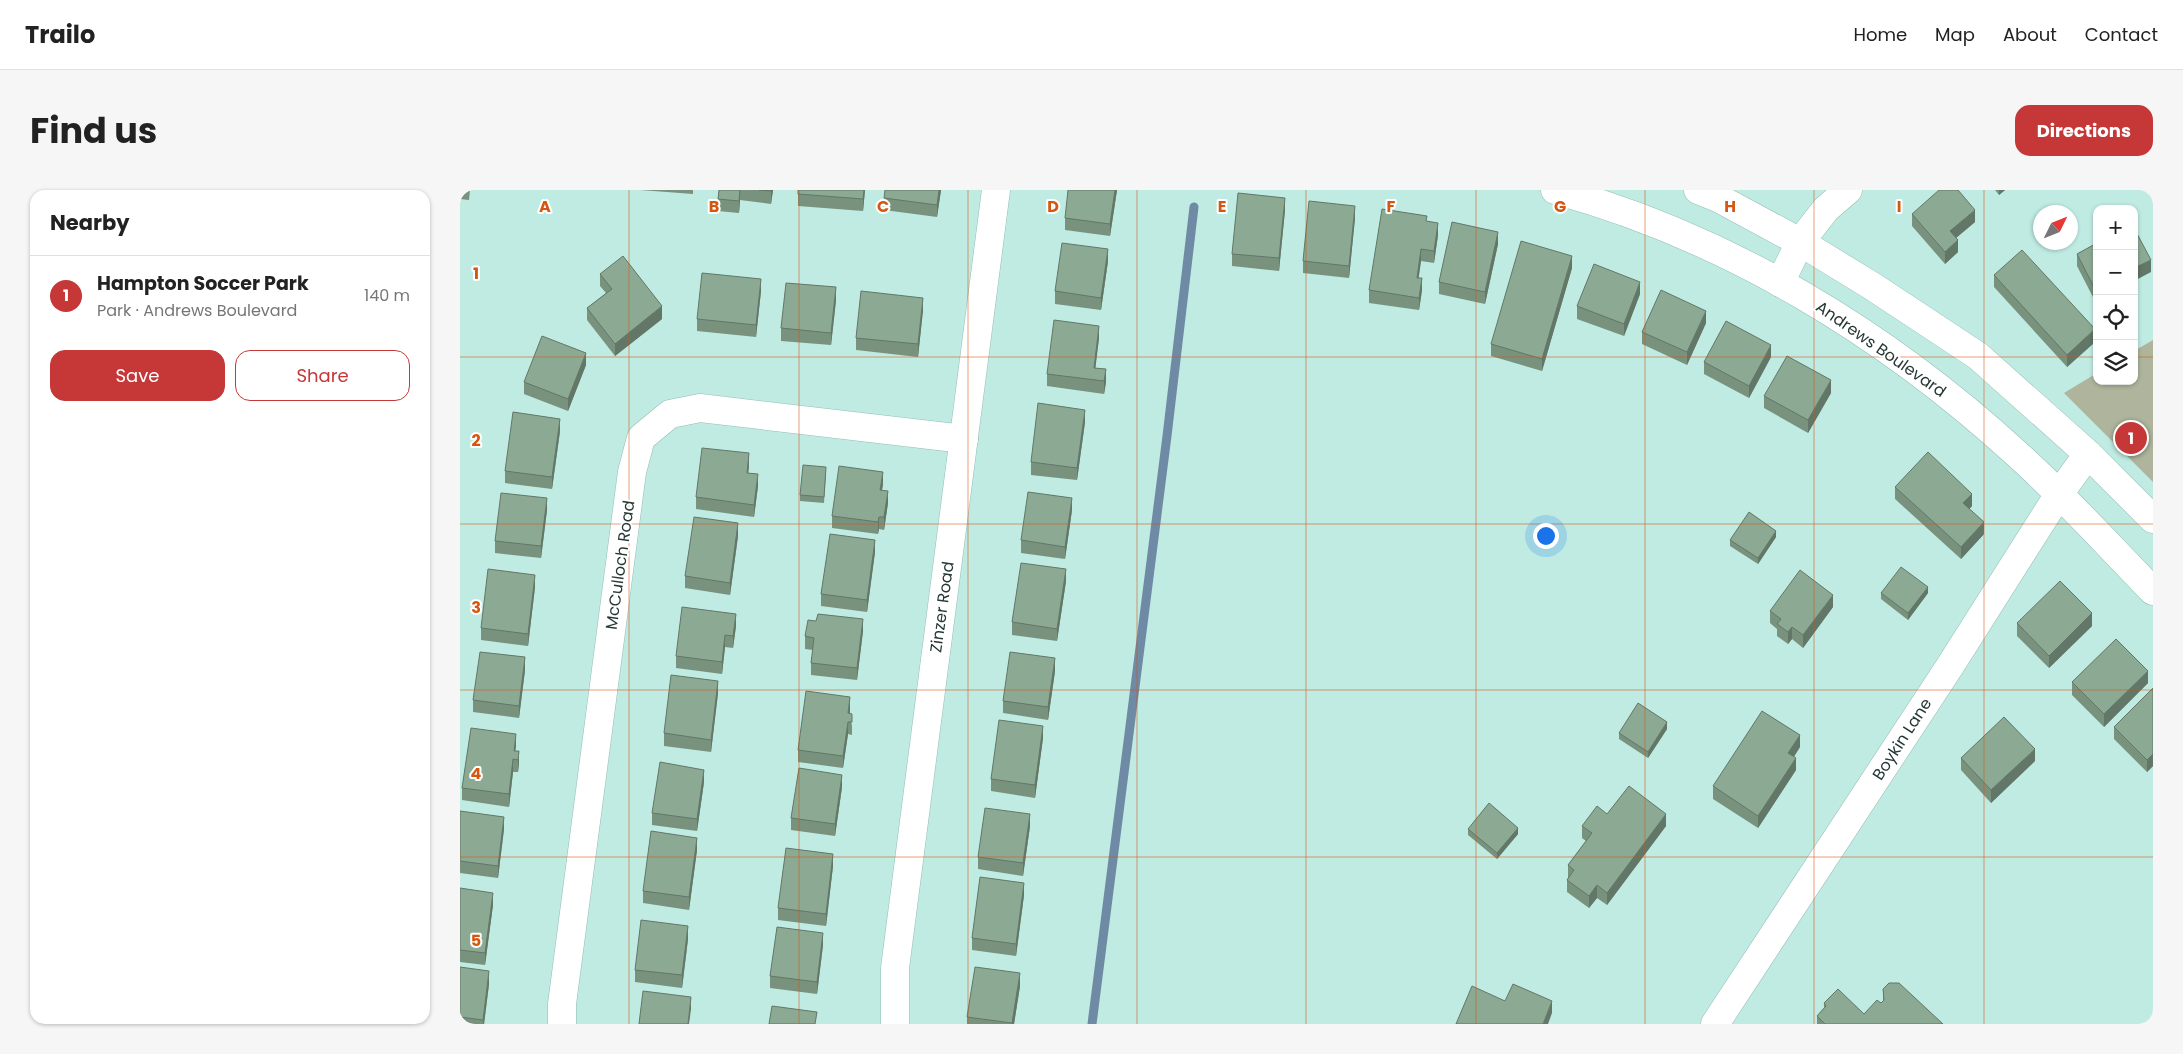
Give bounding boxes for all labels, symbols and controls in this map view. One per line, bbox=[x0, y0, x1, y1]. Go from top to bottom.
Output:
text: Trailo bbox=[25, 18, 95, 51]
text: Home bbox=[1853, 22, 1907, 47]
text: Map bbox=[1935, 22, 1975, 47]
text: About bbox=[2003, 22, 2057, 47]
text: Contact bbox=[2085, 22, 2158, 47]
button: Directions bbox=[2015, 105, 2153, 156]
text: Find us bbox=[30, 106, 157, 155]
text: A bbox=[539, 195, 551, 218]
text: B bbox=[709, 195, 719, 218]
text: C bbox=[877, 195, 889, 218]
text: D bbox=[1047, 195, 1059, 218]
text: E bbox=[1218, 195, 1226, 218]
text: F bbox=[1387, 195, 1396, 218]
text: G bbox=[1554, 195, 1566, 218]
text: H bbox=[1724, 195, 1736, 218]
text: I bbox=[1897, 195, 1901, 218]
north arrow bbox=[2033, 205, 2078, 250]
map controls bbox=[2093, 205, 2138, 385]
button: + bbox=[2093, 205, 2138, 250]
text: Nearby bbox=[50, 208, 130, 237]
button: − bbox=[2093, 250, 2138, 295]
text: 1 bbox=[473, 262, 479, 285]
text: Hampton Soccer Park bbox=[97, 270, 309, 297]
text: 1 bbox=[63, 284, 69, 307]
text: 140 m bbox=[364, 284, 410, 307]
street label: Andrews Boulevard bbox=[1811, 295, 1951, 403]
button: locate bbox=[2093, 295, 2138, 340]
text: Park · Andrews Boulevard bbox=[97, 299, 297, 322]
button: layers bbox=[2093, 340, 2138, 385]
button: Save bbox=[50, 350, 225, 401]
button: Share bbox=[235, 350, 410, 401]
pin: 1 bbox=[2115, 419, 2147, 457]
text: 2 bbox=[471, 429, 481, 452]
street label: McCulloch Road bbox=[600, 499, 640, 631]
your location bbox=[1533, 523, 1559, 549]
street label: Zinzer Road bbox=[924, 560, 960, 654]
text: 3 bbox=[471, 596, 481, 619]
street label: Boykin Lane bbox=[1867, 693, 1937, 785]
text: 4 bbox=[471, 762, 482, 785]
text: 5 bbox=[471, 929, 481, 952]

